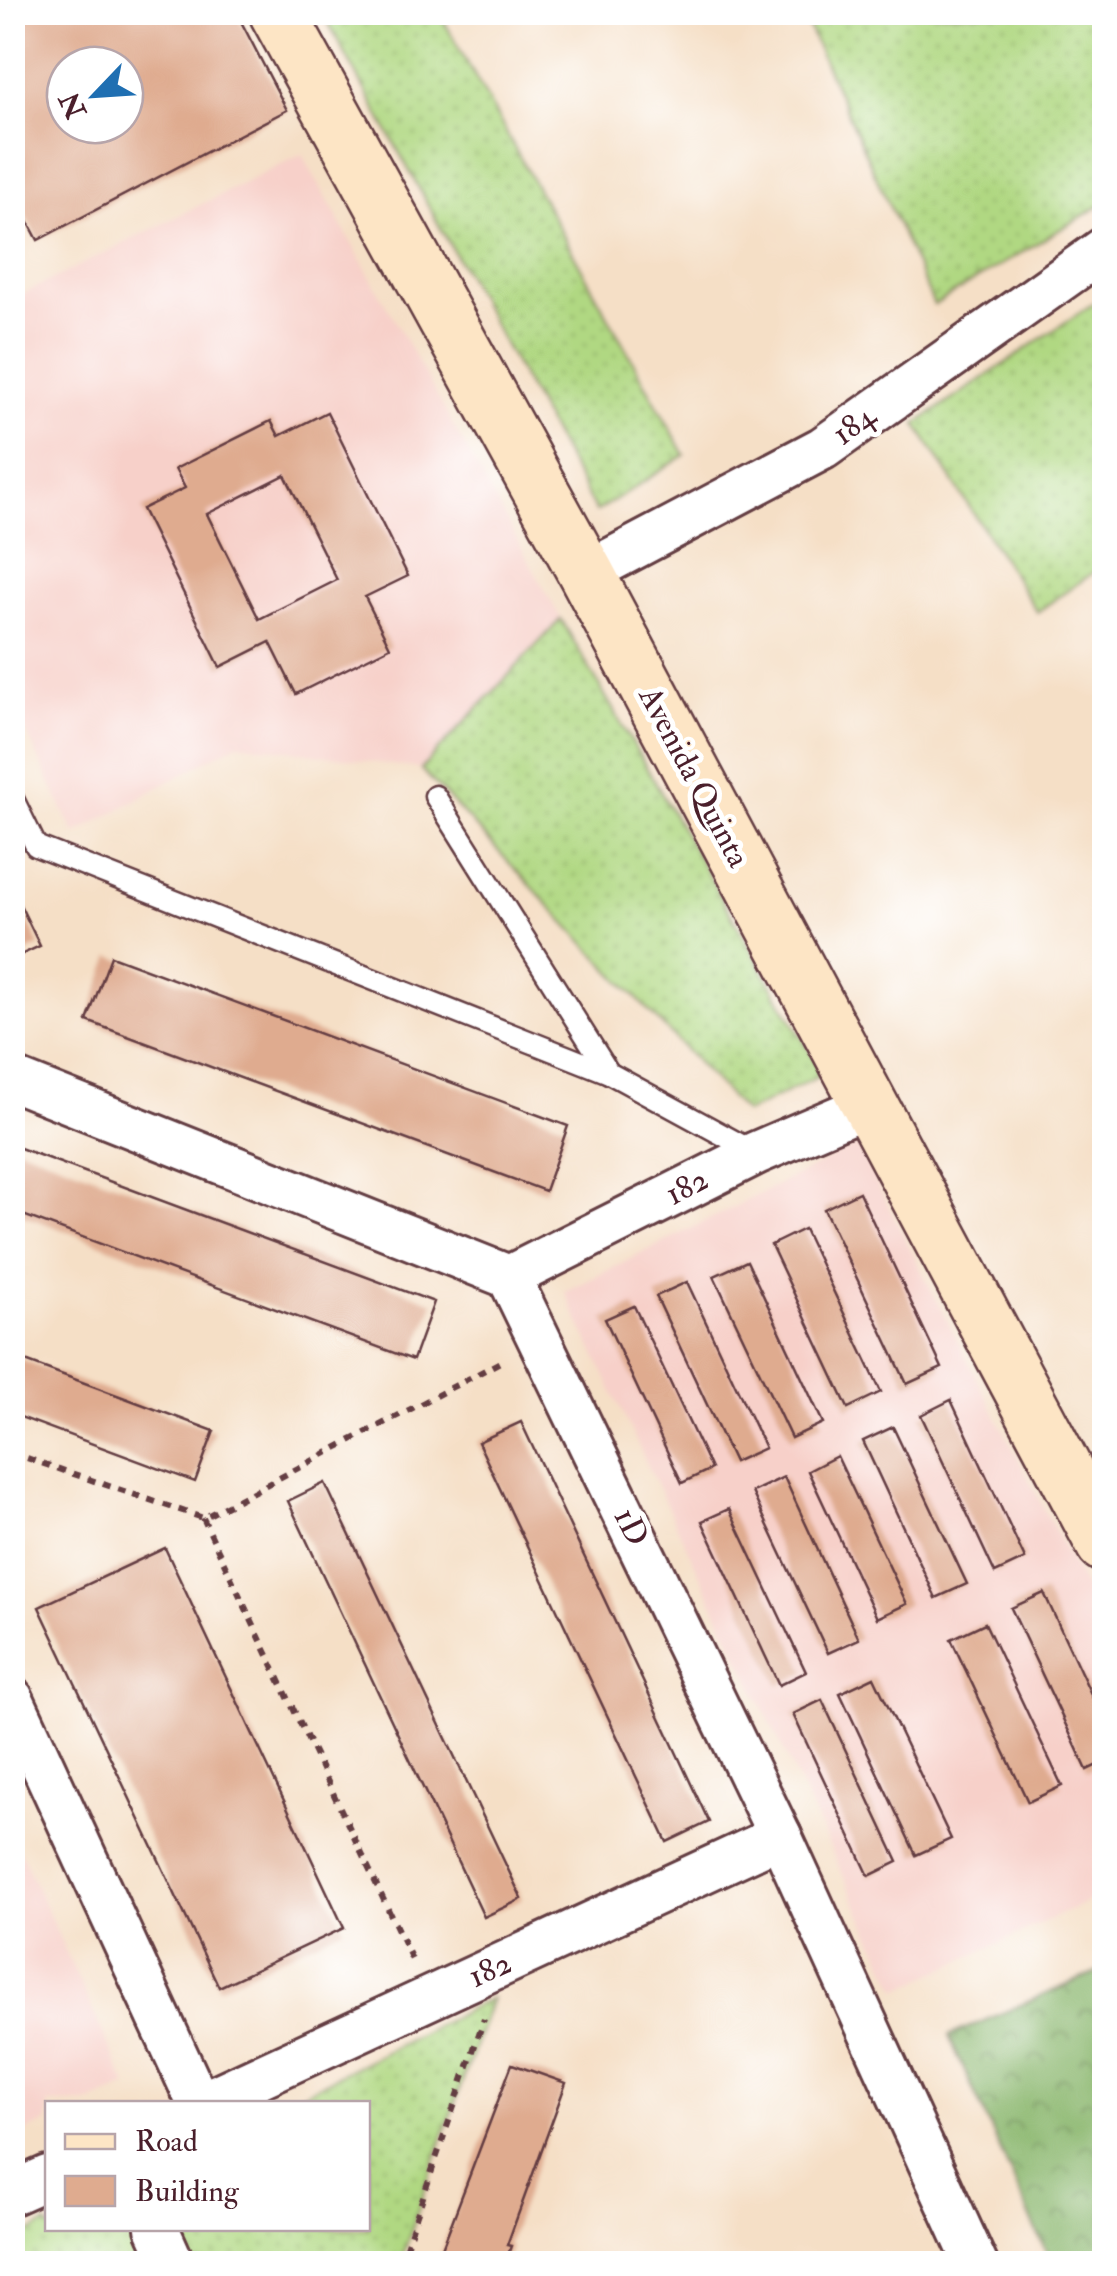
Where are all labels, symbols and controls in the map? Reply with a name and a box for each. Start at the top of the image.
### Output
north arrow [45,45,145,145]
text: N [52,85,95,125]
street label: 184 [825,395,885,454]
street label: Avenida Quinta [629,679,759,875]
street label: 182 [659,1159,715,1215]
street label: 1D [605,1501,657,1553]
street label: 182 [462,1943,518,1997]
legend [45,2101,370,2231]
text: Road [135,2123,198,2160]
text: Building [135,2173,240,2210]

